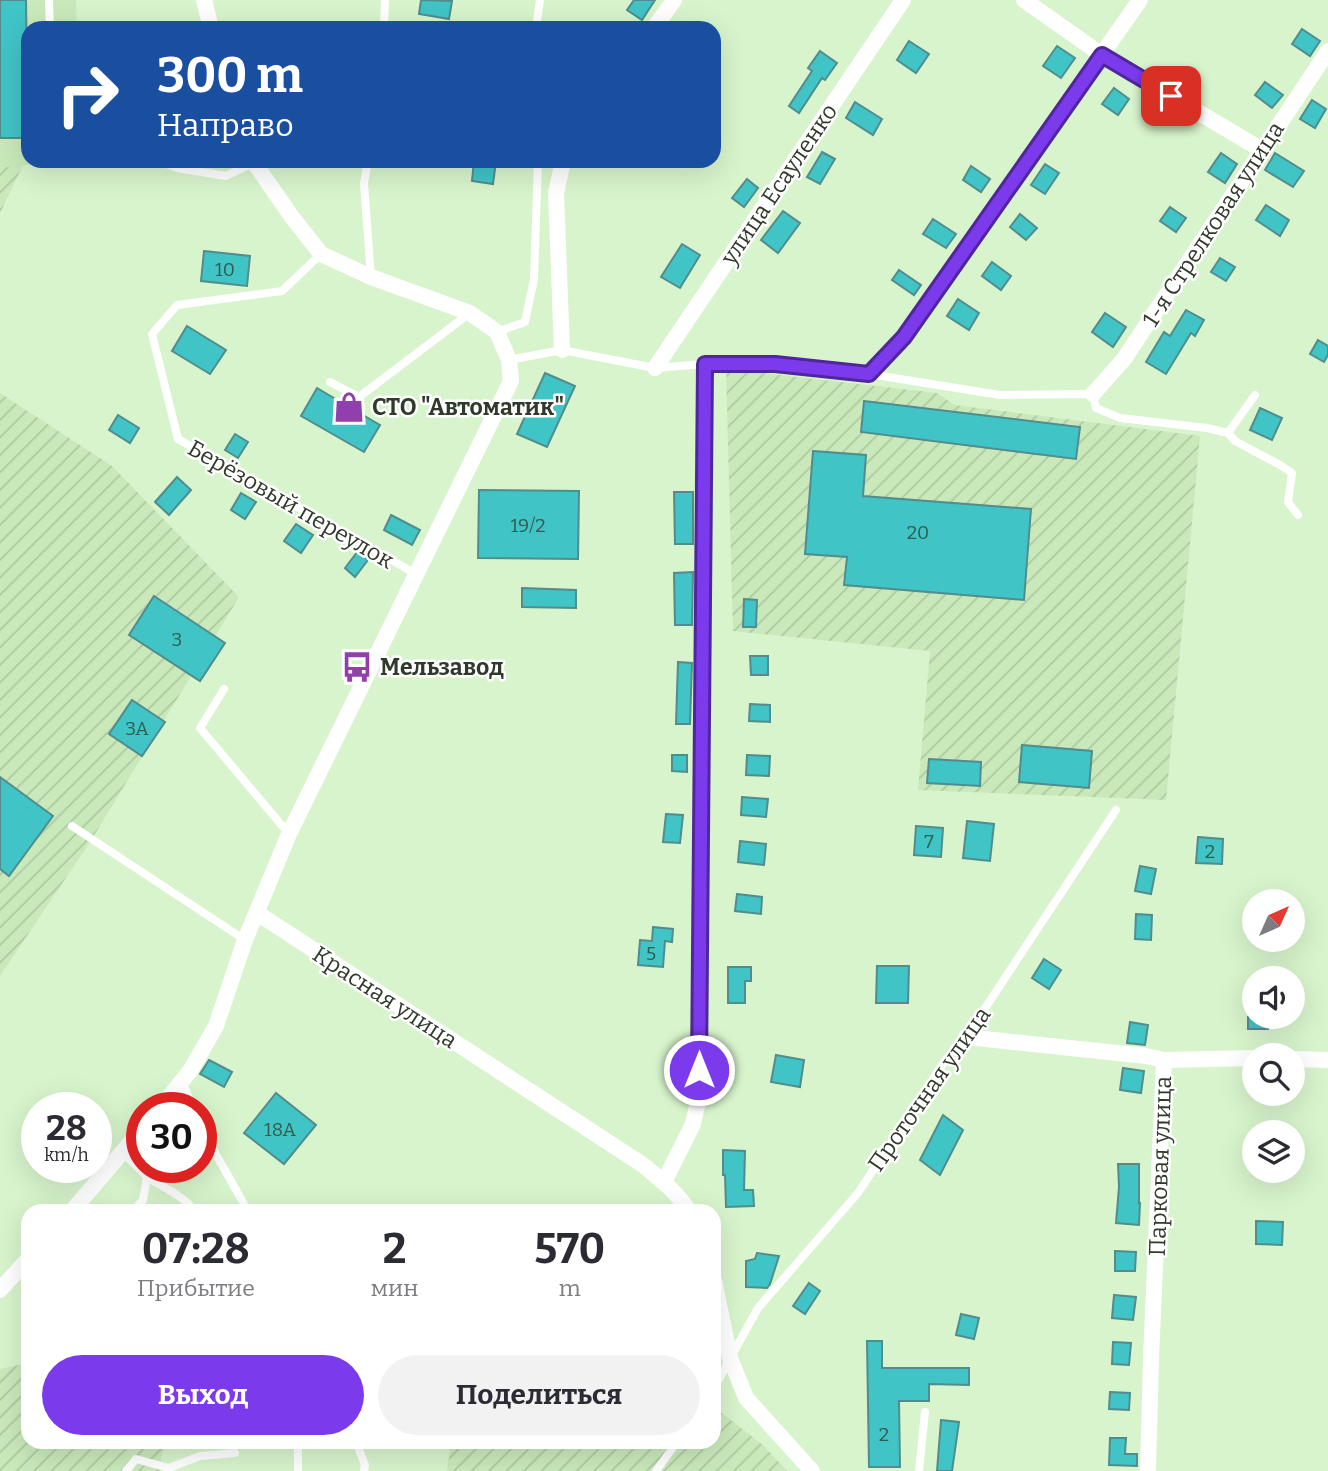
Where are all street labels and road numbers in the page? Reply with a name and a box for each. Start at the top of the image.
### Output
street label: улица Есауленко [714,98,843,271]
street label: 1-я Стрелковая улица [1136,116,1290,332]
street label: Берёзовый переулок [183,434,399,575]
street label: Красная улица [307,940,463,1054]
street label: Проточная улица [862,1001,996,1177]
street label: Парковая улица [1143,1075,1177,1257]

